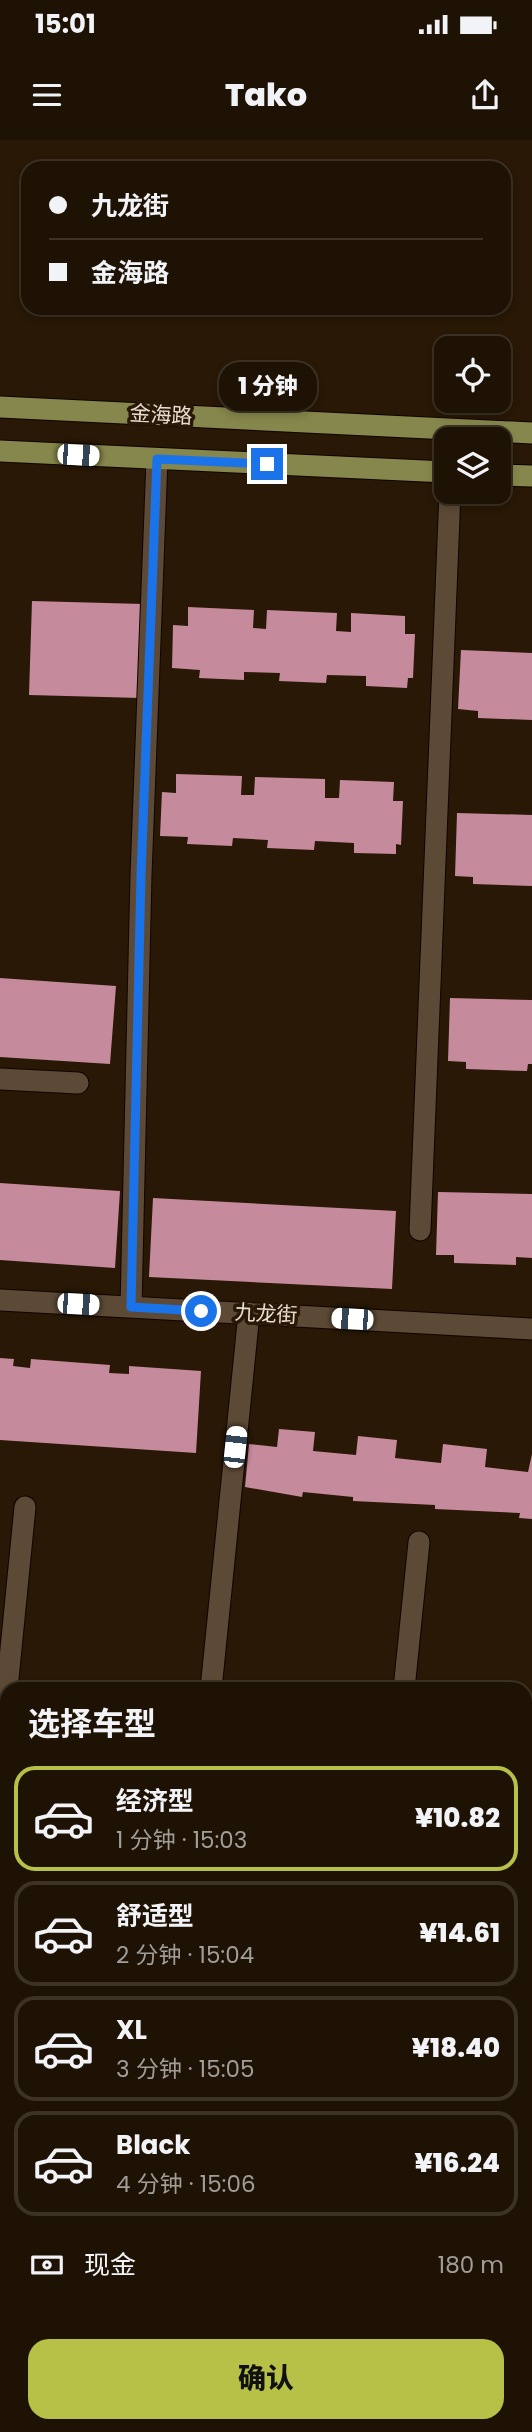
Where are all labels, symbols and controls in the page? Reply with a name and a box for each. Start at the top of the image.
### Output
text: 15:01 [35,6,96,42]
text: Tako [225,72,307,117]
icon: menu [28,76,66,114]
icon: share [466,76,504,114]
text: 九龙街 [91,188,169,224]
text: 金海路 [91,255,169,291]
map controls [434,336,511,504]
button: locate [434,336,511,413]
callout: 1 分钟 [218,362,316,412]
text: 1 分钟 [238,370,298,402]
street label: 金海路 [129,398,193,431]
button: layers [434,427,511,504]
car [57,443,100,467]
route end [251,448,283,480]
car [57,1292,100,1316]
route start [185,1295,217,1327]
street label: 九龙街 [234,1297,298,1330]
car [331,1307,374,1331]
car [223,1425,248,1469]
text: 选择车型 [28,1701,156,1746]
text: 经济型 [116,1783,194,1819]
icon: car [32,1787,95,1850]
text: ¥10.82 [415,1800,500,1836]
text: 1 分钟 · 15:03 [116,1824,247,1856]
text: 舒适型 [116,1898,194,1934]
icon: car [32,1902,95,1965]
text: ¥14.61 [419,1915,500,1951]
text: 2 分钟 · 15:04 [116,1939,254,1971]
text: XL [116,2012,147,2048]
icon: car [32,2017,95,2080]
text: ¥18.40 [412,2030,500,2066]
text: 3 分钟 · 15:05 [116,2053,254,2085]
text: Black [116,2127,190,2163]
icon: car [32,2132,95,2195]
text: ¥16.24 [415,2145,500,2181]
text: 4 分钟 · 15:06 [116,2168,256,2200]
icon: cash [28,2246,66,2284]
text: 现金 [84,2247,136,2283]
text: 180 m [438,2249,504,2281]
button: 确认 [28,2339,504,2419]

